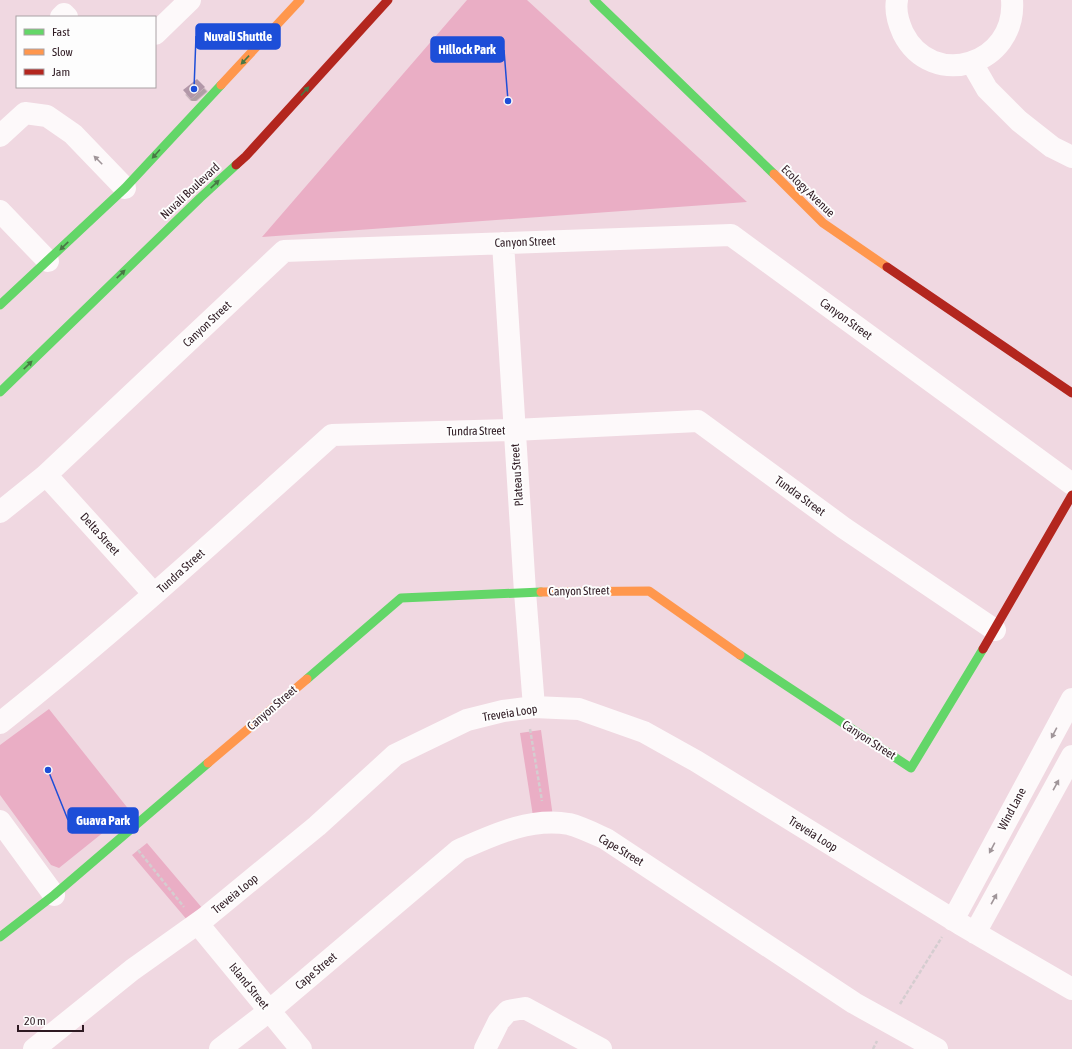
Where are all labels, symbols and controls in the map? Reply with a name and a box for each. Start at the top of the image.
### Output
legend [16,16,156,88]
callout: Nuvali Shuttle [196,24,280,49]
text: Fast [52,25,70,39]
text: Nuvali Shuttle [204,29,272,44]
callout: Hillock Park [431,37,504,62]
text: Hillock Park [438,42,496,57]
text: Slow [52,45,73,59]
one-way arrow [241,55,250,64]
text: Jam [52,65,70,79]
one-way arrow [301,86,310,96]
one-way arrow [152,150,161,159]
one-way arrow [93,155,103,165]
street label: Nuvali Boulevard [157,160,223,222]
street label: Ecology Avenue [778,162,838,220]
one-way arrow [210,179,220,189]
street label: Canyon Street [494,234,556,250]
one-way arrow [59,241,69,251]
one-way arrow [116,269,126,279]
street label: Canyon Street [817,295,875,343]
street label: Canyon Street [180,298,234,350]
one-way arrow [23,360,33,370]
street label: Tundra Street [446,423,506,439]
street label: Plateau Street [508,443,526,507]
street label: Tundra Street [772,473,828,519]
street label: Delta Street [77,510,123,559]
street label: Tundra Street [154,546,208,596]
street label: Canyon Street [548,583,610,599]
street label: Canyon Street [244,682,300,733]
street label: Treveia Loop [482,702,539,724]
street label: Canyon Street [840,718,899,763]
one-way arrow [1050,727,1057,739]
one-way arrow [1053,779,1059,791]
street label: Wind Lane [995,785,1029,833]
callout: Guava Park [68,808,138,833]
text: Guava Park [76,813,130,828]
street label: Treveia Loop [786,813,840,855]
street label: Cape Street [596,831,647,869]
one-way arrow [989,842,995,853]
street label: Treveia Loop [209,871,261,917]
one-way arrow [990,893,997,905]
street label: Cape Street [292,949,340,992]
street label: Island Street [226,960,272,1012]
scale bar [18,1007,83,1033]
text: 20 m [24,1014,46,1028]

